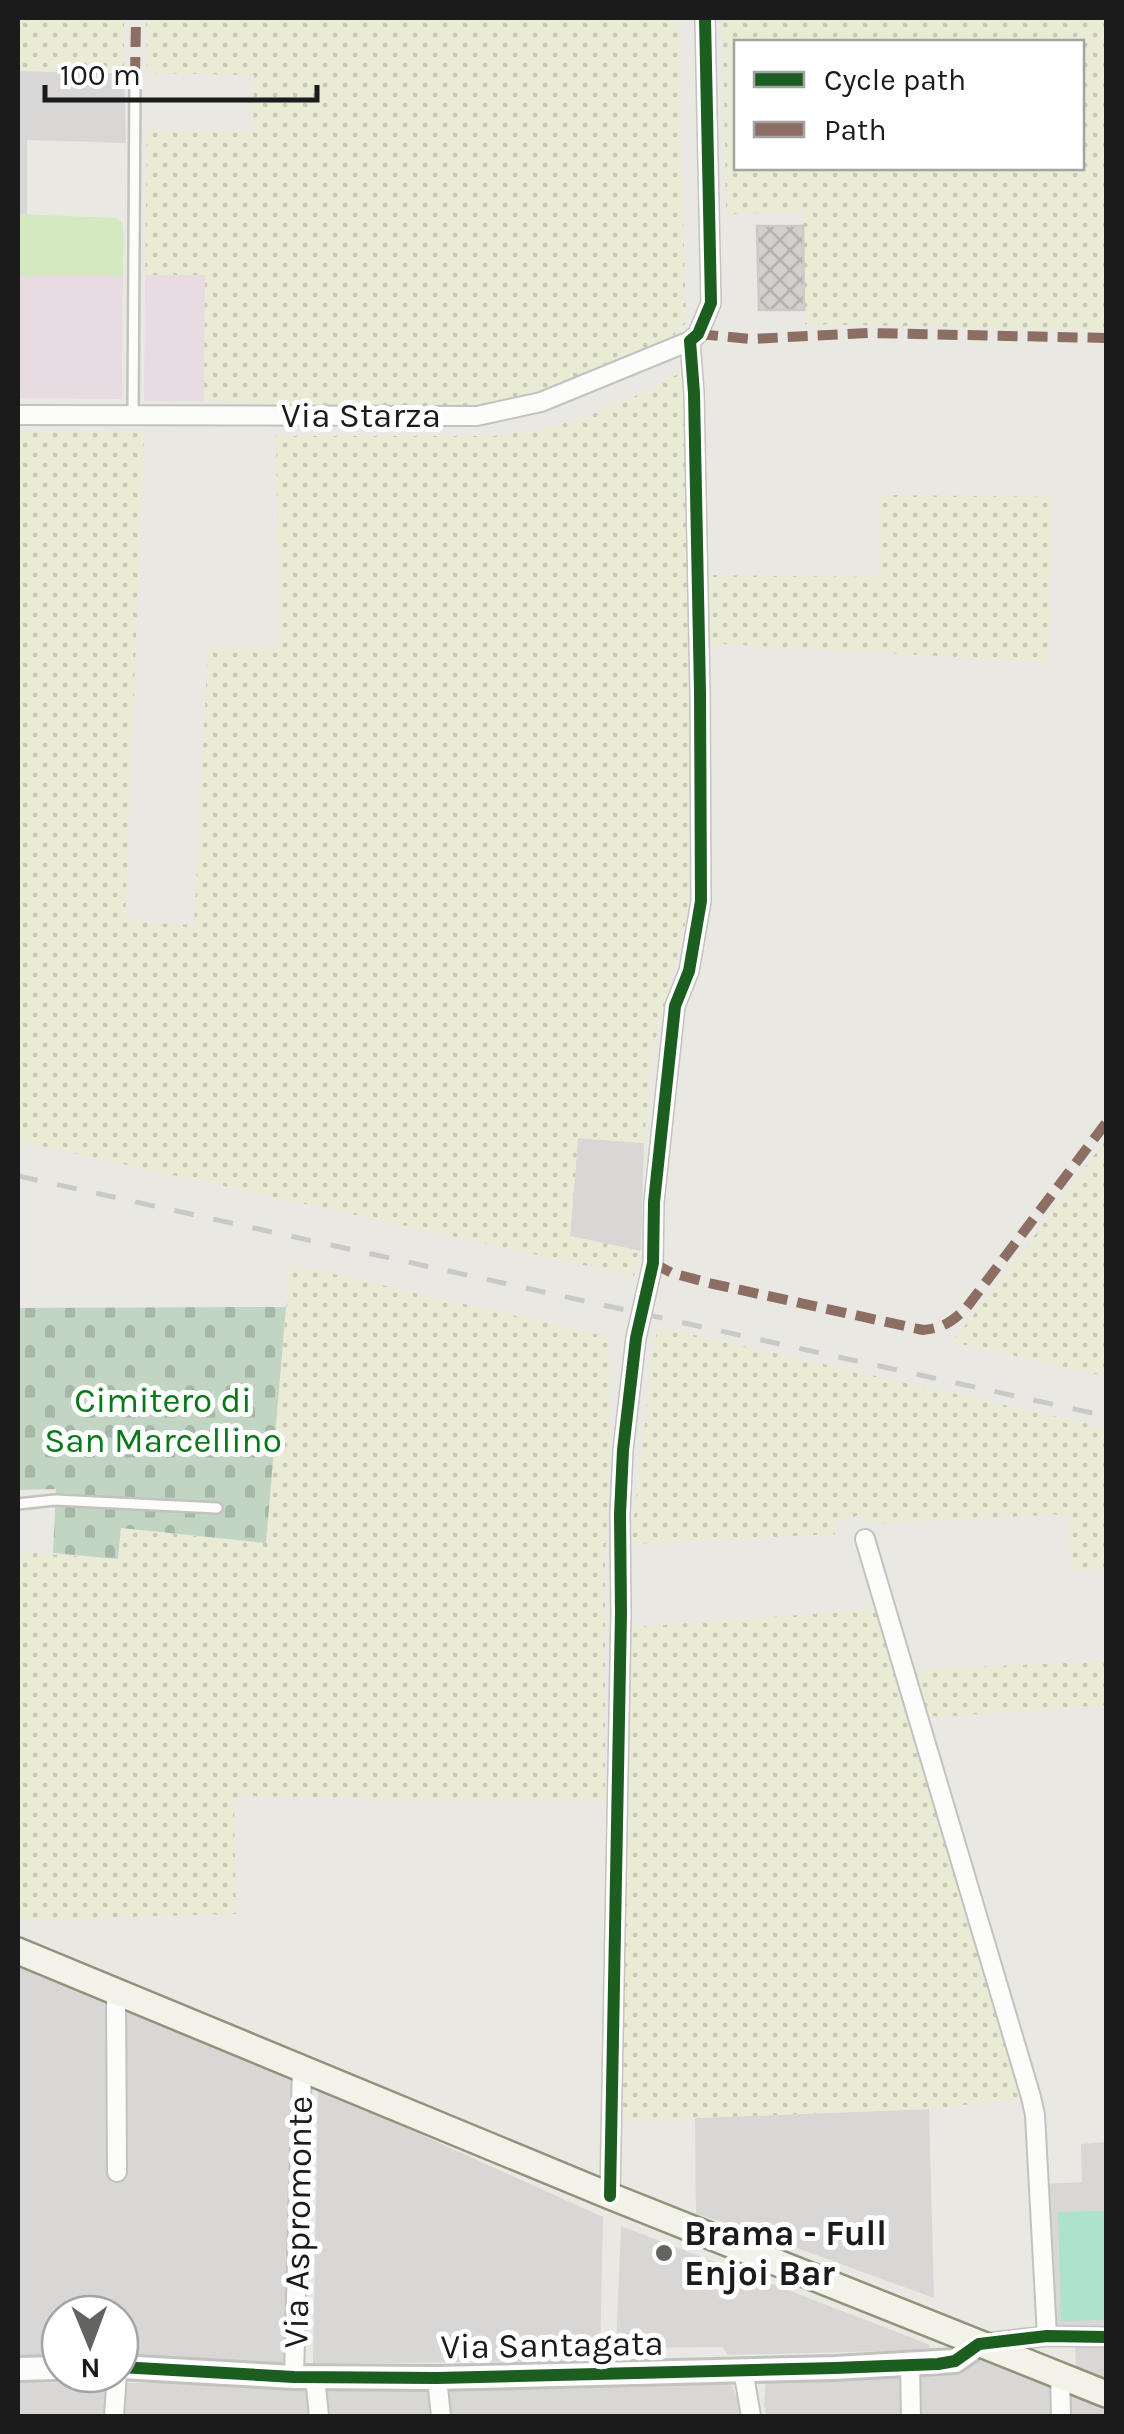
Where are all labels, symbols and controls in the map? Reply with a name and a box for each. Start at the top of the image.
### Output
scale bar [45,40,318,102]
legend [734,40,1084,170]
text: 100 m [60,57,141,93]
text: Cycle path [824,62,966,98]
text: Path [824,112,887,148]
street label: Via Starza [281,395,441,436]
park label: Cimitero di San Marcellino [44,1380,282,1461]
street label: Via Aspromonte [275,2095,321,2349]
place label: Brama - Full Enjoi Bar [684,2213,887,2295]
marker: Brama - Full Enjoi Bar [653,2242,675,2264]
north arrow [40,2294,140,2394]
street label: Via Santagata [440,2323,664,2367]
text: N [80,2352,101,2385]

